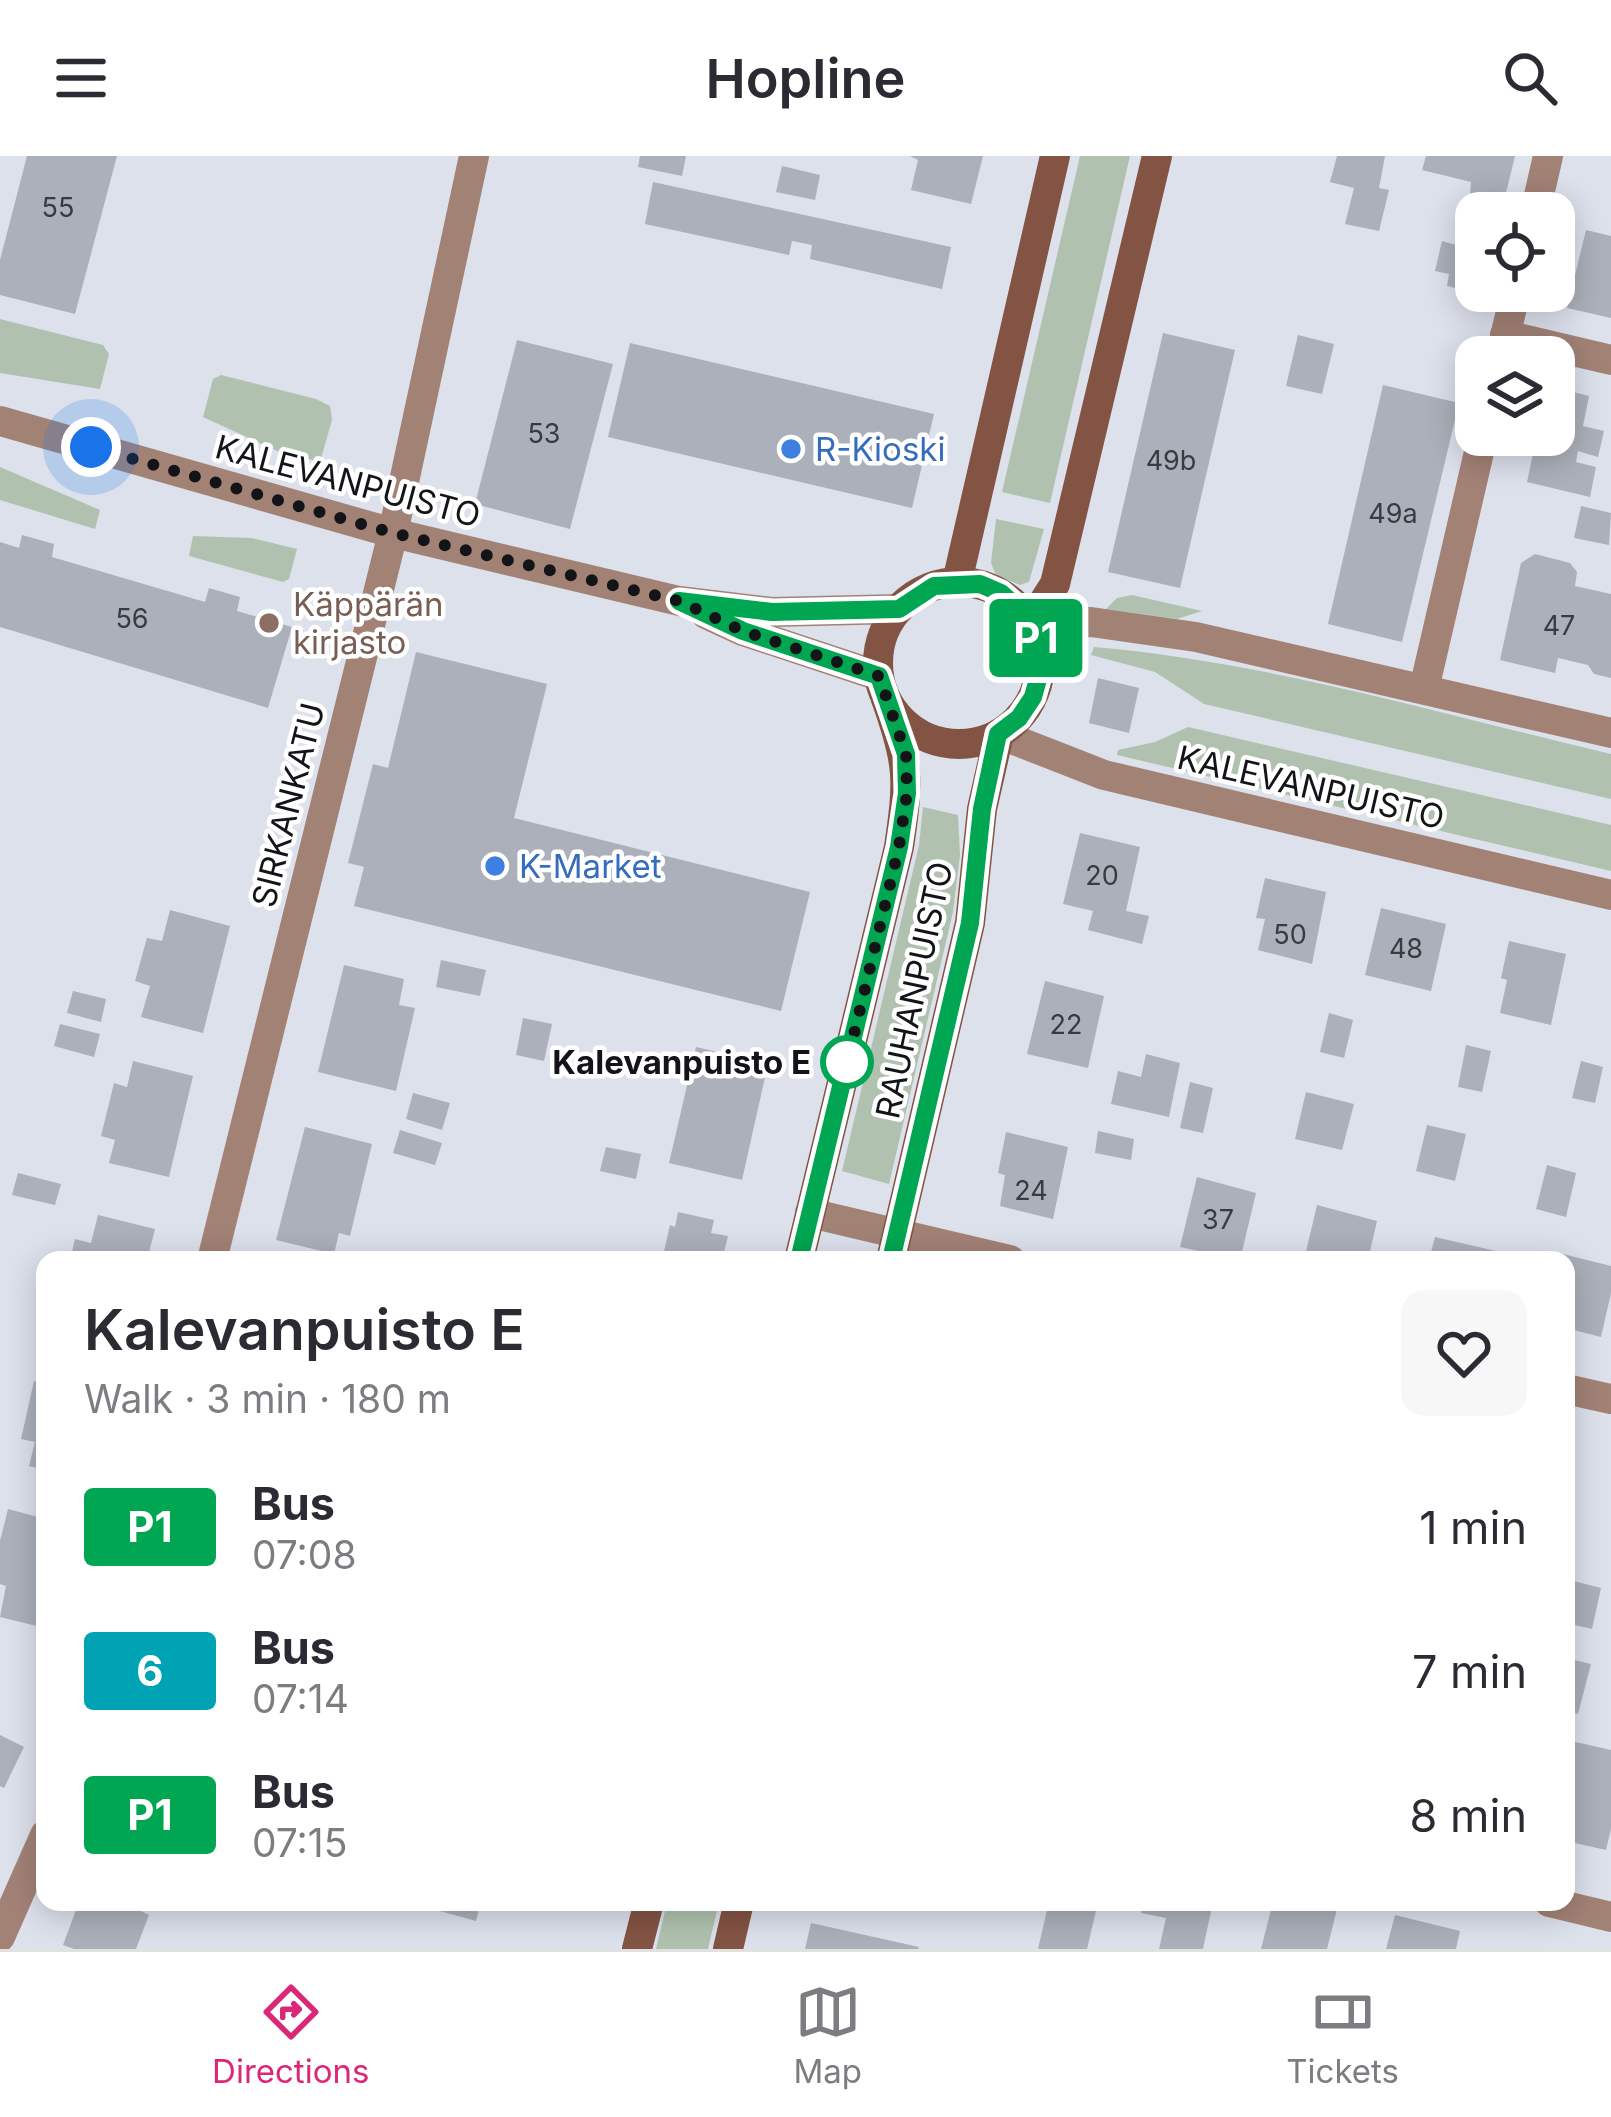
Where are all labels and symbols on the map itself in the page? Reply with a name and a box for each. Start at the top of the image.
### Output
house number: 55 [42,191,74,224]
your location [61,417,121,477]
house number: 53 [527,417,561,450]
street label: KALEVANPUISTO [211,426,485,536]
place label: R-Kioski [815,429,945,469]
marker: R-Kioski [778,436,804,462]
house number: 49b [1146,444,1196,477]
house number: 49a [1368,497,1418,530]
place label: Käppärän kirjasto [293,584,443,662]
line badge: P1 [982,599,1090,677]
house number: 56 [115,602,149,635]
house number: 47 [1543,609,1575,642]
marker: Käppärän kirjasto [256,610,282,636]
street label: SIRKANKATU [243,699,333,911]
street label: KALEVANPUISTO [1174,737,1448,837]
place label: K-Market [519,846,662,886]
marker: K-Market [482,853,508,879]
street label: RAUHANPUISTO [867,858,961,1122]
house number: 20 [1085,859,1119,892]
house number: 50 [1273,918,1307,951]
house number: 48 [1389,932,1423,965]
house number: 22 [1050,1008,1082,1041]
marker: Kalevanpuisto E [822,1037,872,1087]
place label: Kalevanpuisto E [552,1042,811,1082]
house number: 24 [1014,1174,1048,1207]
house number: 37 [1202,1203,1234,1236]

